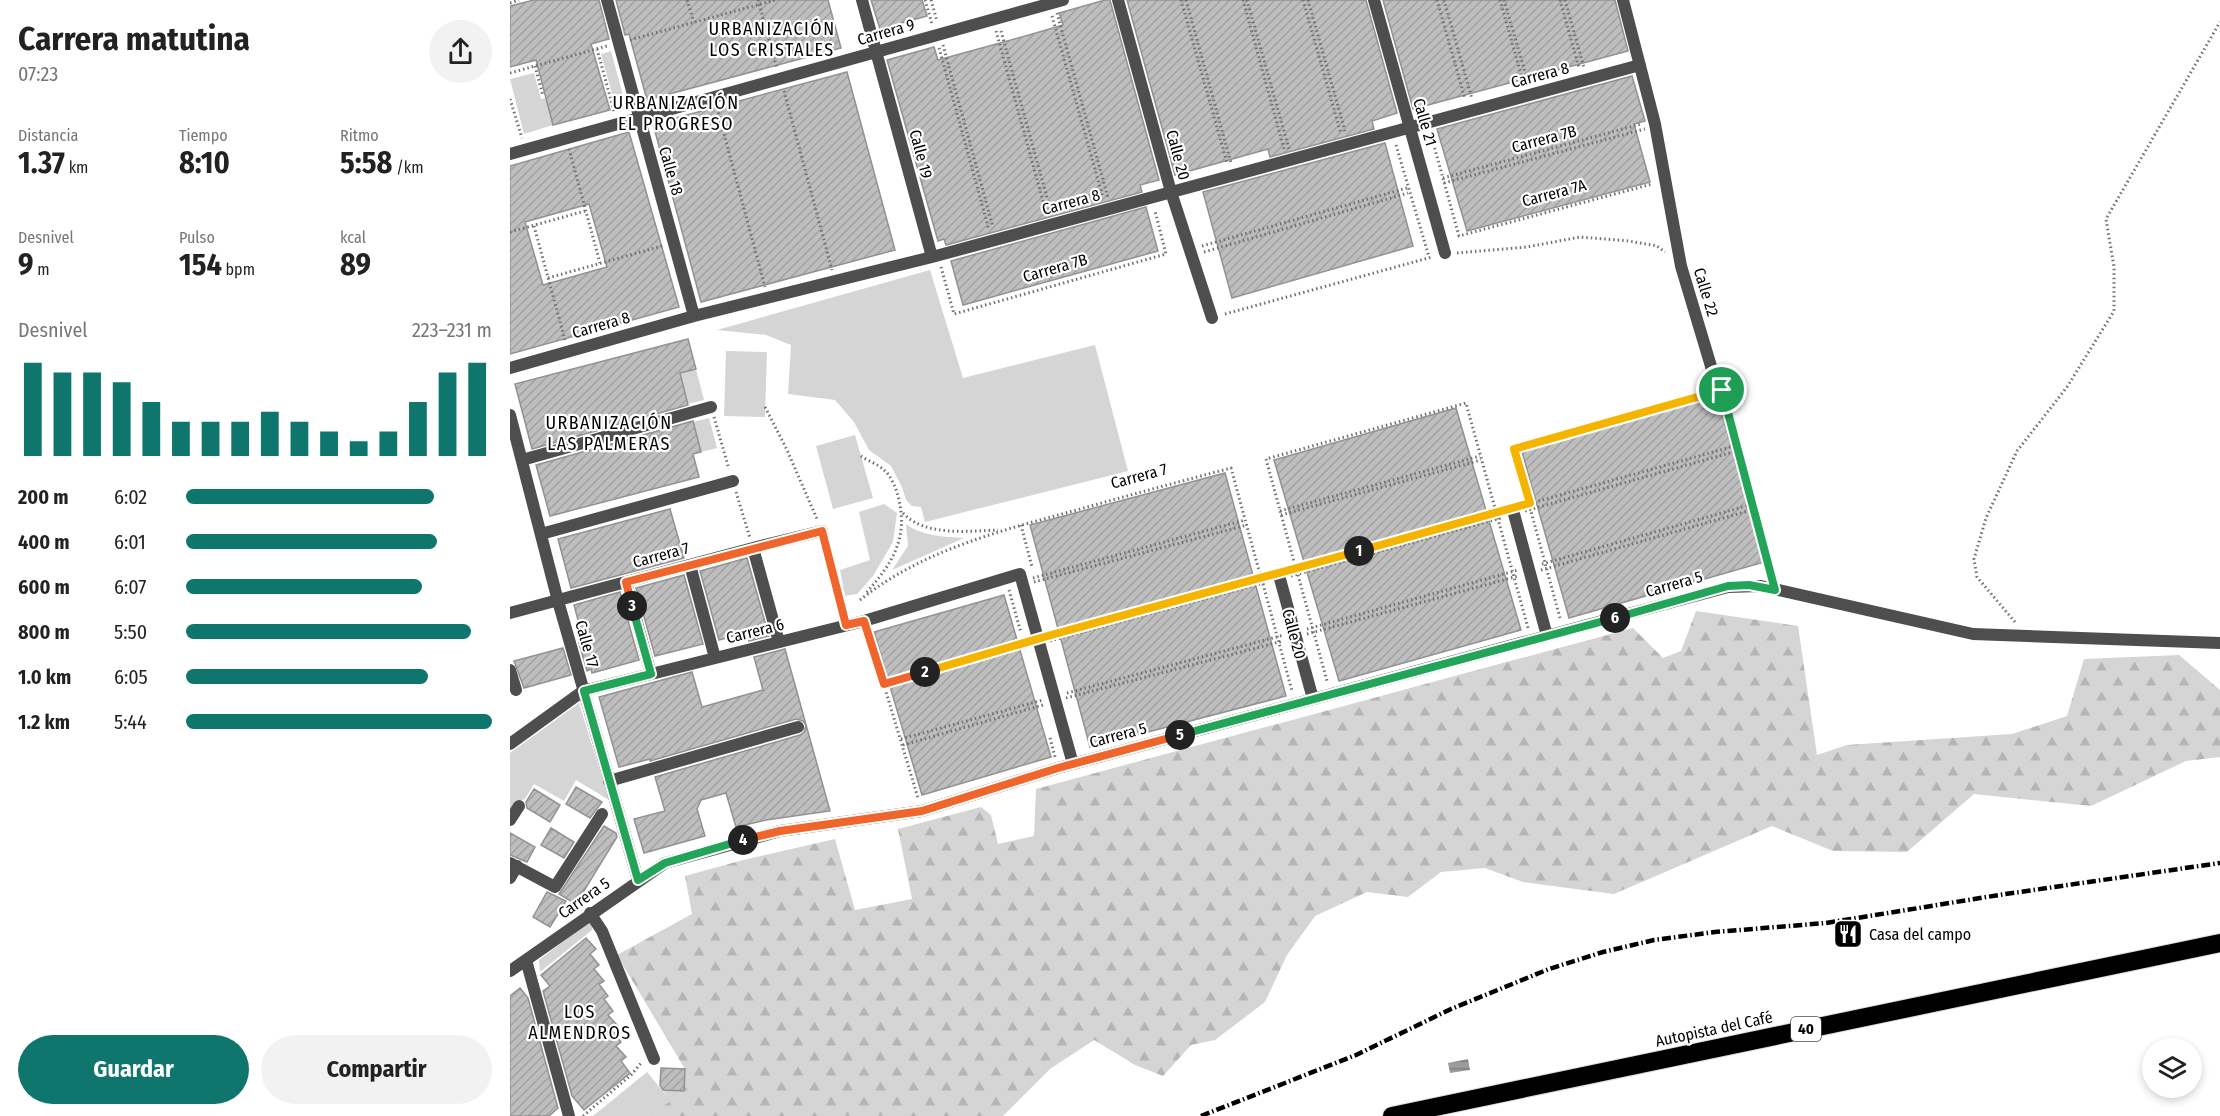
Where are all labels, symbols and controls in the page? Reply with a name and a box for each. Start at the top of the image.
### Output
street label: Carrera 9 [855,15,917,49]
district label: URBANIZACIÓN LOS CRISTALES [708,18,836,61]
text: Carrera matutina [18,19,250,59]
button: share [429,20,492,83]
street label: Carrera 8 [1509,58,1571,92]
text: 07:23 [18,62,58,86]
district label: URBANIZACIÓN EL PROGRESO [612,92,740,135]
street label: Calle 21 [1409,96,1441,148]
street label: Carrera 7B [1509,121,1579,157]
text: Distancia [18,126,78,145]
text: Tiempo [179,126,228,145]
text: Ritmo [340,126,379,145]
street label: Calle 19 [905,128,937,181]
street label: Calle 20 [1162,128,1194,182]
street label: Calle 18 [655,144,687,198]
text: 1.37 [18,145,65,181]
text: 8:10 [179,145,230,181]
text: 5:58 [340,145,392,181]
text: km [65,158,88,177]
text: /km [392,158,423,177]
street label: Carrera 7A [1520,175,1589,211]
street label: Carrera 8 [1040,185,1102,219]
text: Desnivel [18,228,74,247]
text: Pulso [179,228,215,247]
text: kcal [340,228,366,247]
text: 9 [18,247,34,283]
text: 154 [179,247,222,283]
text: 89 [340,247,371,283]
street label: Carrera 7B [1020,250,1090,286]
text: m [34,260,50,279]
text: bpm [222,260,255,279]
street label: Calle 22 [1690,265,1722,319]
street label: Carrera 8 [570,308,632,342]
text: Desnivel [18,318,88,342]
text: 223–231 m [412,318,492,342]
pin [1696,364,1747,415]
icon: arrive [1705,373,1738,406]
district label: URBANIZACIÓN LAS PALMERAS [545,412,673,455]
street label: Carrera 7 [1109,459,1170,493]
text: 200 m [18,485,69,509]
text: 6:02 [114,485,147,509]
text: 400 m [18,530,70,554]
text: 6:01 [114,530,146,554]
pin: 1 [1344,536,1374,566]
street label: Carrera 7 [631,538,692,572]
text: 1 [1356,541,1362,560]
street label: Carrera 5 [1643,567,1705,601]
text: 600 m [18,575,70,599]
text: 6:07 [114,575,146,599]
pin: 3 [617,591,647,621]
text: 3 [628,596,636,615]
pin: 6 [1600,603,1630,633]
street label: Calle 20 [1278,607,1310,661]
text: 6 [1611,608,1619,627]
street label: Carrera 6 [724,615,786,647]
street label: Calle 17 [571,618,603,670]
text: 800 m [18,620,70,644]
text: 5:50 [114,620,147,644]
pin: 2 [910,657,940,687]
text: 2 [921,662,929,681]
text: 1.0 km [18,665,71,689]
text: 6:05 [114,665,148,689]
text: 1.2 km [18,710,70,734]
text: 5:44 [114,710,147,734]
street label: Carrera 5 [1087,718,1149,752]
pin: 5 [1165,720,1195,750]
text: 5 [1176,725,1184,744]
pin: 4 [728,825,758,855]
text: 4 [739,830,747,849]
street label: Carrera 5 [555,873,613,923]
restaurant icon: Casa del campo [1832,918,1864,950]
place label: Casa del campo [1869,925,1971,944]
district label: LOS ALMENDROS [528,1001,632,1044]
street label: Autopista del Café [1654,1007,1774,1051]
road number: 40 [1791,1017,1821,1041]
button: Guardar [18,1035,249,1104]
button: Compartir [261,1035,492,1104]
map controls [2142,1038,2202,1098]
button: layers [2142,1038,2202,1098]

